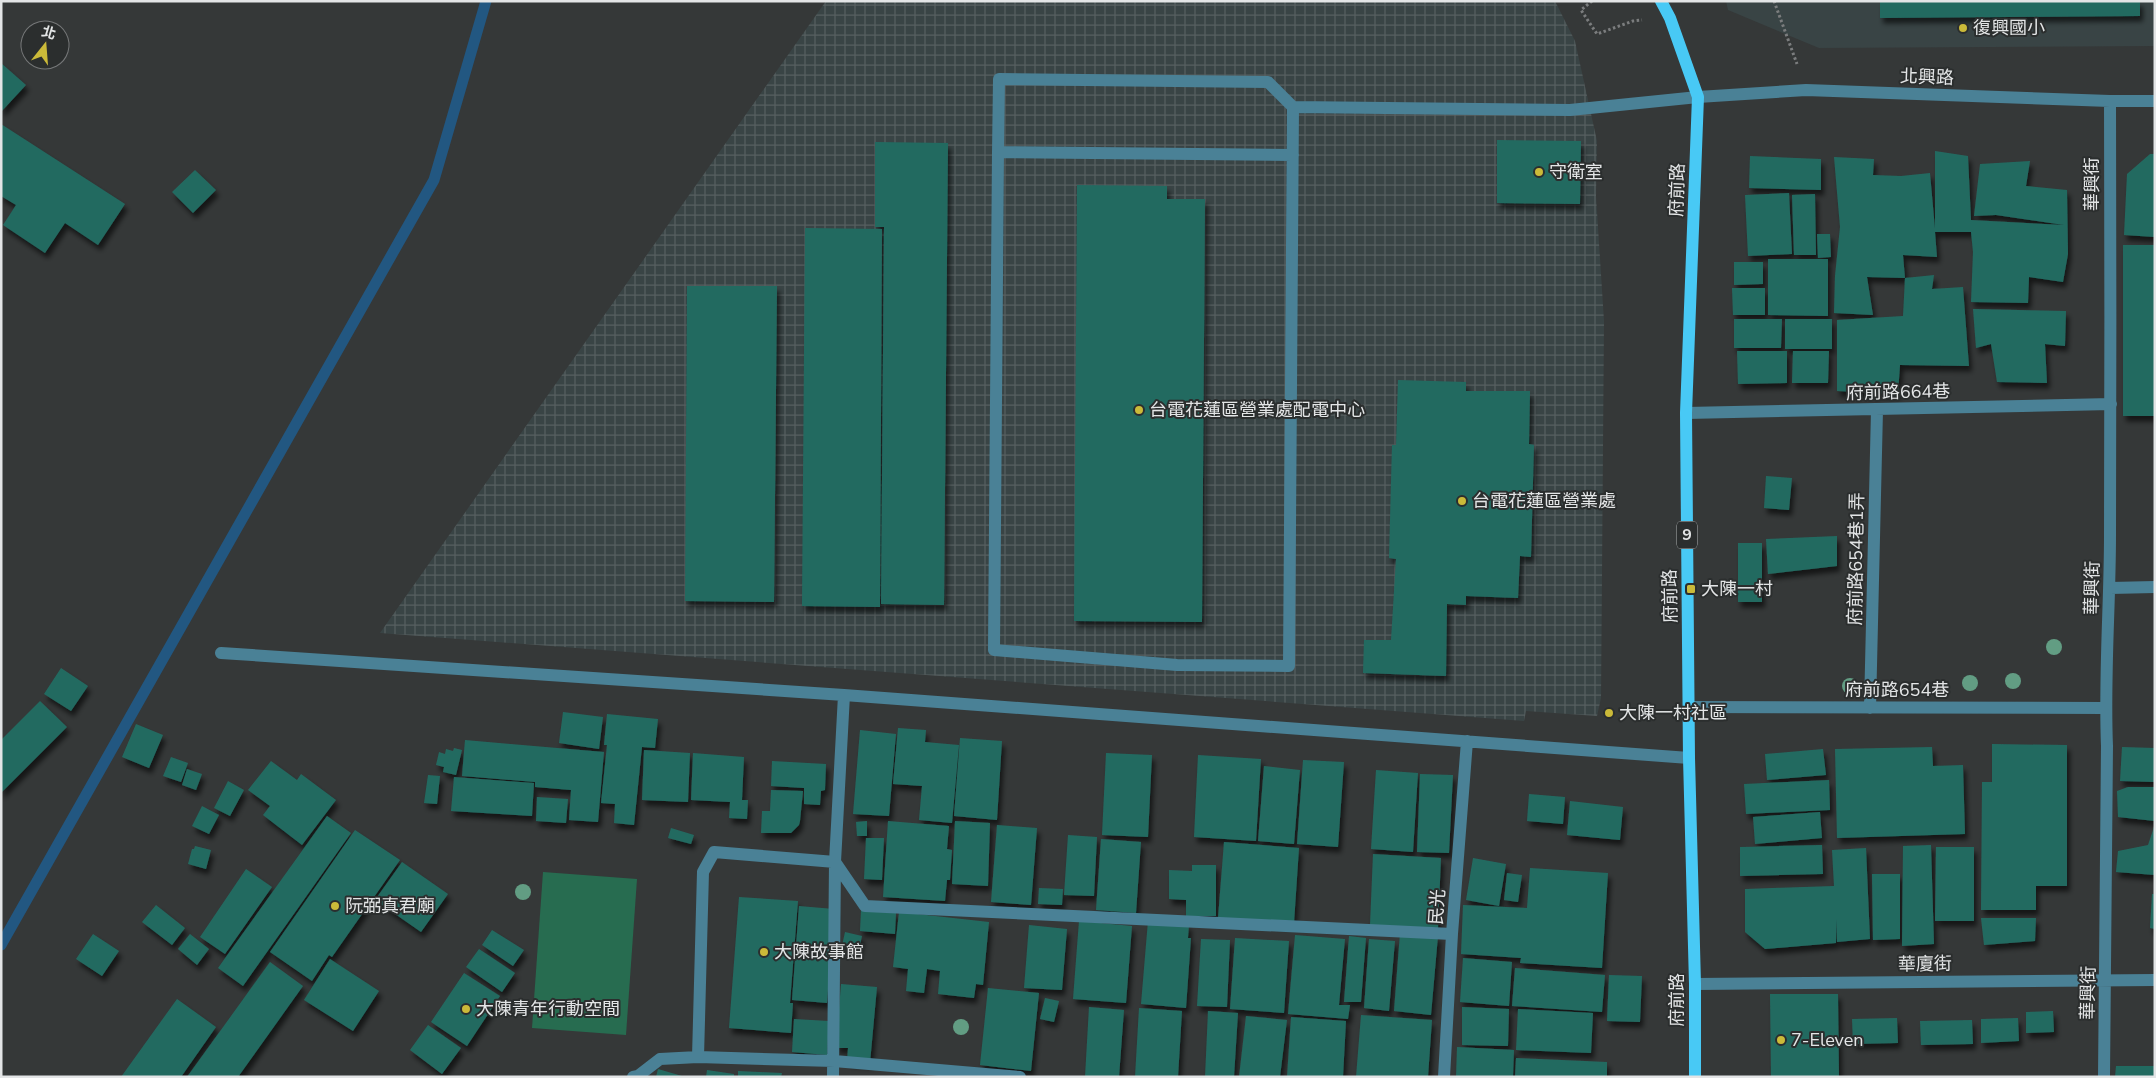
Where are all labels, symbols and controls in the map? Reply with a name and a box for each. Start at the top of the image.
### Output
place label: 復興國小 [1973,16,2045,40]
north arrow [20,20,70,70]
text: 北 [39,22,58,44]
marker: 復興國小 [1957,22,1969,34]
street label: 北興路 [1900,64,1954,90]
street label: 華興街 [2080,157,2104,211]
place label: 守衛室 [1549,160,1603,184]
street label: 府前路 [1664,163,1690,217]
marker: 守衛室 [1533,166,1545,178]
street label: 府前路664巷 [1846,379,1950,405]
place label: 台電花蓮區營業處配電中心 [1149,398,1365,422]
marker: 台電花蓮區營業處配電中心 [1133,404,1145,416]
place label: 台電花蓮區營業處 [1472,489,1616,513]
street label: 府前路654巷1弄 [1843,492,1869,626]
marker: 台電花蓮區營業處 [1456,495,1468,507]
road number: 9 [1677,522,1697,548]
street label: 華興街 [2080,561,2104,615]
street label: 府前路 [1658,569,1682,623]
place label: 大陳一村 [1701,577,1773,601]
marker: 大陳一村 [1685,583,1697,595]
street label: 府前路654巷 [1845,678,1949,702]
place label: 大陳一村社區 [1619,701,1727,725]
marker: 大陳一村社區 [1603,707,1615,719]
street label: 民光 [1424,888,1450,926]
place label: 阮弼真君廟 [345,894,435,918]
marker: 阮弼真君廟 [329,900,341,912]
place label: 大陳故事館 [774,940,864,964]
marker: 大陳故事館 [758,946,770,958]
street label: 華廈街 [1898,952,1952,976]
street label: 華興街 [2076,966,2100,1020]
street label: 府前路 [1665,973,1689,1027]
place label: 大陳青年行動空間 [476,997,620,1021]
marker: 大陳青年行動空間 [460,1003,472,1015]
place label: 7-Eleven [1791,1028,1864,1052]
marker: 7-Eleven [1775,1034,1787,1046]

